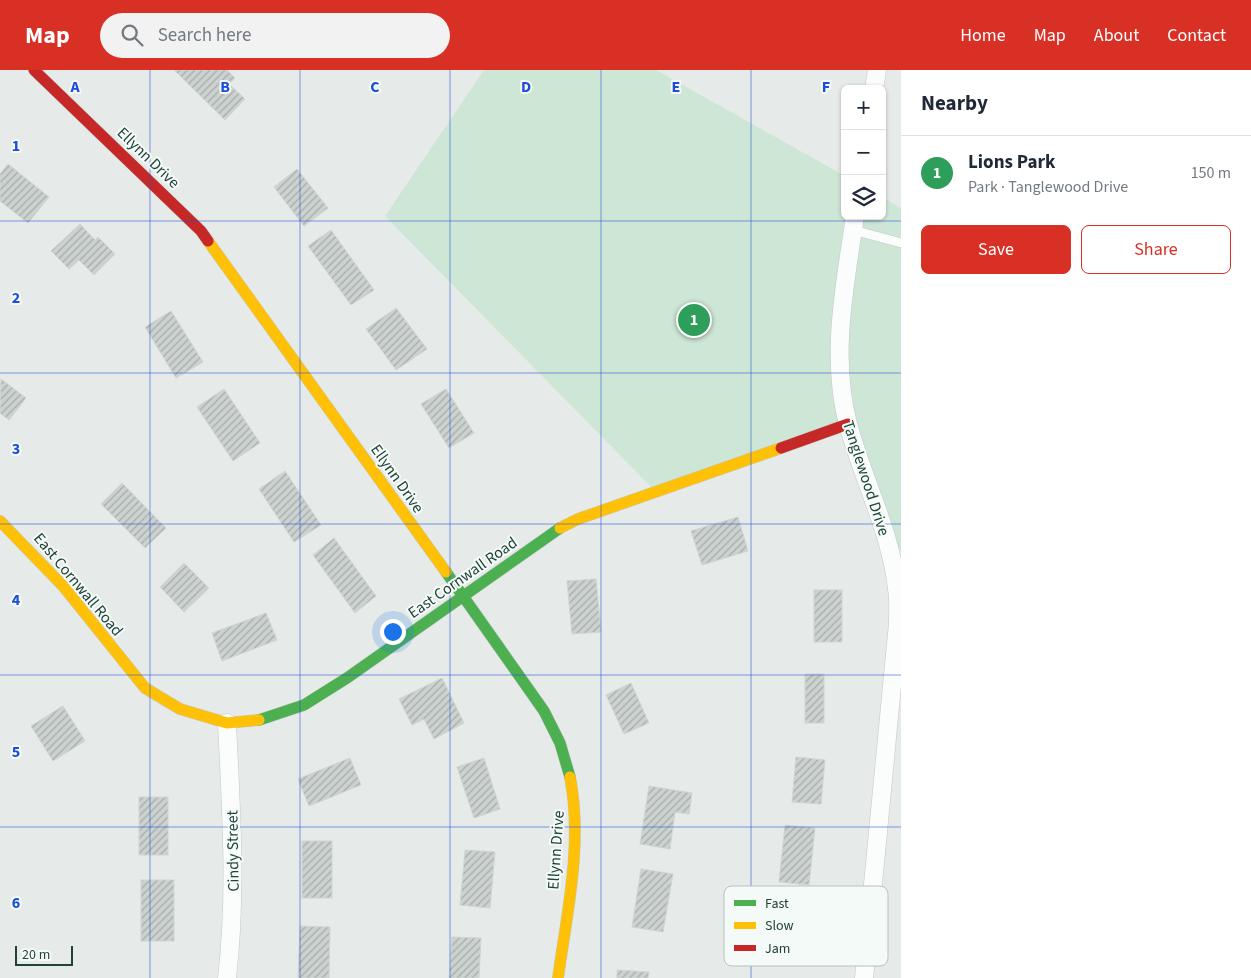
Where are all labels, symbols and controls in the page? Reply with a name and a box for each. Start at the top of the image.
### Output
search box [100,13,450,58]
text: Map [25,18,70,53]
icon: search [118,21,146,49]
text: Search here [158,22,251,49]
text: Home [960,23,1006,48]
text: Map [1034,23,1066,48]
text: About [1094,23,1139,48]
text: Contact [1167,23,1226,48]
text: A [69,76,80,98]
text: B [220,76,230,98]
text: C [370,76,380,98]
text: D [521,76,531,98]
text: E [672,76,680,98]
text: F [822,76,830,98]
map controls [841,85,886,220]
button: + [841,85,886,130]
text: Nearby [921,88,988,118]
street label: Ellynn Drive [112,122,185,193]
button: − [841,130,886,175]
text: 1 [12,135,20,157]
text: Lions Park [968,149,1055,176]
text: 1 [933,162,941,184]
text: 150 m [1191,162,1231,184]
button: layers [841,175,886,220]
text: Park · Tanglewood Drive [968,176,1128,198]
button: Save [921,225,1071,274]
button: Share [1081,225,1231,274]
text: 2 [12,287,20,309]
pin: 1 [678,301,710,339]
street label: Tanglewood Drive [837,418,895,539]
text: 3 [12,438,20,460]
street label: Ellynn Drive [365,440,429,517]
street label: East Cornwall Road [28,528,128,641]
street label: East Cornwall Road [404,532,522,624]
text: 4 [12,589,21,611]
your location [380,619,406,645]
text: 5 [12,741,20,763]
street label: Cindy Street [221,809,245,892]
street label: Ellynn Drive [542,810,570,890]
legend [724,886,888,966]
text: 6 [12,892,20,914]
text: Fast [765,894,789,914]
text: Slow [765,916,794,936]
text: Jam [765,939,790,959]
scale bar [15,943,72,966]
text: 20 m [22,945,50,965]

